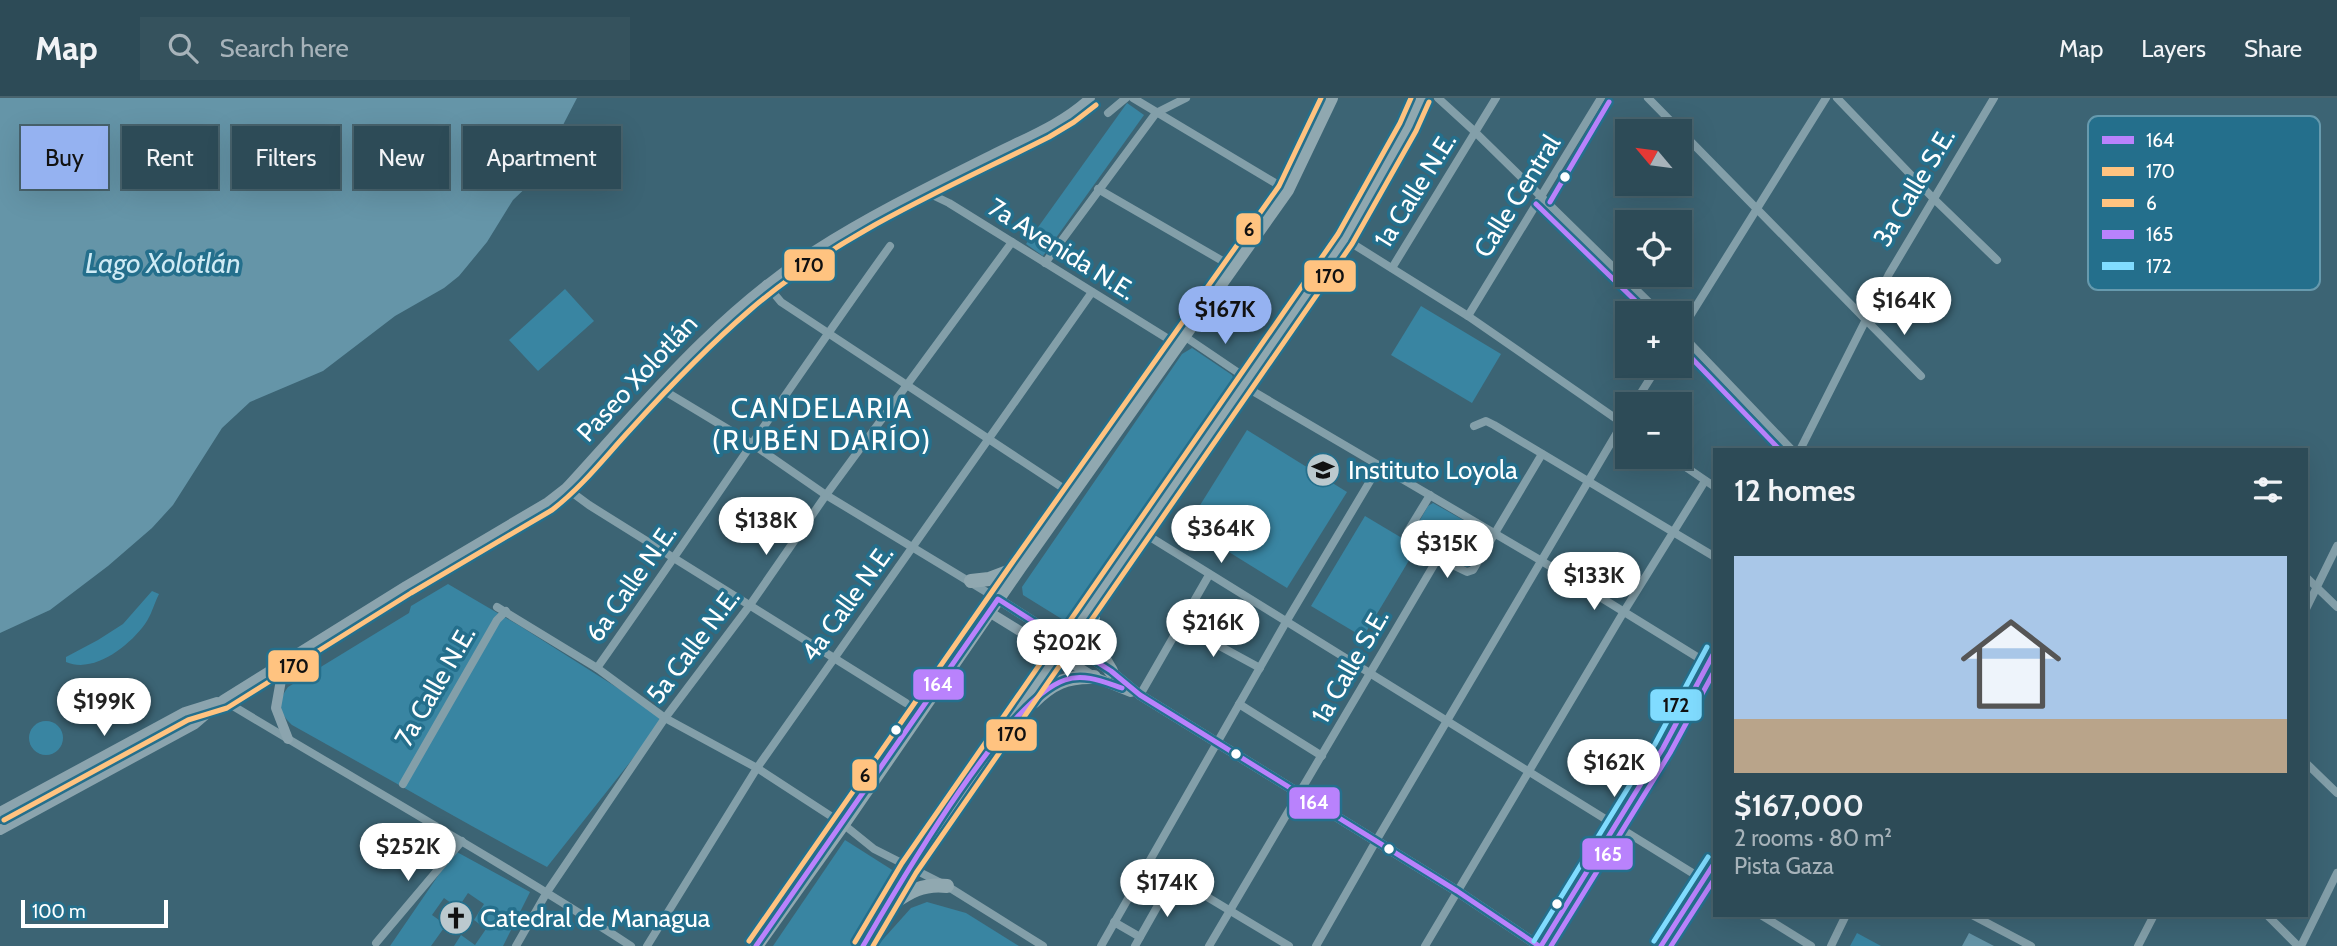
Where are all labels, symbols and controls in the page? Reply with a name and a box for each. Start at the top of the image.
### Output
search box [140,17,630,80]
text: Map [35,28,98,68]
icon: search [164,29,202,67]
text: Search here [220,32,349,64]
text: Map [2059,34,2103,63]
text: Layers [2141,34,2206,63]
text: Share [2244,34,2302,63]
legend [2088,116,2320,290]
north arrow [1615,119,1692,196]
map controls [1615,119,1692,469]
street label: 3a Calle S.E. [1866,122,1962,252]
chip: Buy [21,126,108,189]
chip: Rent [122,126,218,189]
chip: Filters [232,126,340,189]
chip: New [354,126,449,189]
chip: Apartment [463,126,621,189]
street label: 1a Calle N.E. [1367,126,1463,254]
street label: Calle Central [1467,129,1567,263]
text: 164 [2146,129,2174,152]
text: 170 [2146,160,2175,183]
unlabelled marker [1558,170,1572,184]
street label: 7a Avenida N.E. [982,191,1142,307]
text: 6 [2146,192,2157,215]
button: locate [1615,210,1692,287]
line badge: 6 [1235,212,1262,246]
text: 6 [1244,218,1254,241]
text: 165 [2146,223,2173,246]
water label: Lago Xolotlán [85,246,241,280]
line badge: 170 [783,248,836,282]
text: 170 [794,254,824,277]
text: 172 [2146,255,2172,278]
line badge: 170 [1303,259,1357,293]
text: 170 [1315,265,1345,288]
pin: $164K [1855,278,1953,337]
pin: $167K [1176,286,1274,346]
text: $164K [1872,286,1936,314]
text: $167K [1195,295,1255,323]
button: + [1615,301,1692,378]
street label: Paseo Xolotlán [570,308,704,448]
district label: CANDELARIA (RUBÉN DARÍO) [712,391,932,457]
button: − [1615,392,1692,469]
school or university icon: Instituto Loyola [1304,451,1342,489]
place label: Instituto Loyola [1348,454,1518,486]
icon: filters [2249,471,2287,509]
text: 12 homes [1734,472,1856,509]
pin: $138K [717,498,815,557]
pin: $364K [1172,505,1270,565]
text: $138K [735,506,797,534]
text: $364K [1187,514,1255,542]
street label: 6a Calle N.E. [579,518,683,648]
pin: $315K [1398,520,1496,580]
text: $315K [1417,529,1478,557]
street label: 4a Calle N.E. [794,538,900,668]
pin: $133K [1545,552,1643,612]
text: $133K [1563,561,1625,589]
street label: 5a Calle N.E. [639,582,747,710]
pin: $216K [1164,600,1262,659]
icon: home [1948,601,2074,727]
street label: 1a Calle S.E. [1304,603,1396,729]
text: $216K [1182,608,1244,636]
street label: 7a Calle N.E. [388,620,482,752]
pin: $202K [1018,620,1116,679]
text: $202K [1033,628,1101,656]
line badge: 170 [267,649,320,683]
text: 170 [279,655,309,678]
line badge: 164 [912,668,965,701]
text: 164 [923,673,953,696]
pin: $199K [55,678,153,738]
text: $199K [73,687,135,715]
line badge: 172 [1649,688,1703,722]
text: 172 [1663,694,1689,717]
line badge: 170 [985,718,1038,752]
unlabelled marker [889,723,903,737]
text: 170 [997,723,1027,746]
pin: $162K [1565,740,1663,799]
unlabelled marker [1229,747,1243,761]
text: $162K [1583,748,1645,776]
line badge: 6 [851,758,878,792]
text: 6 [860,764,870,787]
line badge: 164 [1288,786,1341,820]
text: $167,000 [1734,787,1864,824]
text: 164 [1299,791,1329,814]
pin: $252K [359,824,457,883]
text: 2 rooms · 80 m² [1734,824,1892,852]
text: $252K [376,832,440,860]
line badge: 165 [1581,837,1634,871]
unlabelled marker [1382,842,1396,856]
text: 165 [1594,843,1622,866]
text: Pista Gaza [1734,852,1834,880]
pin: $174K [1118,860,1216,919]
text: $174K [1136,868,1198,896]
scale bar [21,897,168,929]
unlabelled marker [1550,897,1564,911]
church icon: Catedral de Managua [437,899,475,937]
text: 100 m [32,900,86,923]
place label: Catedral de Managua [480,902,711,934]

